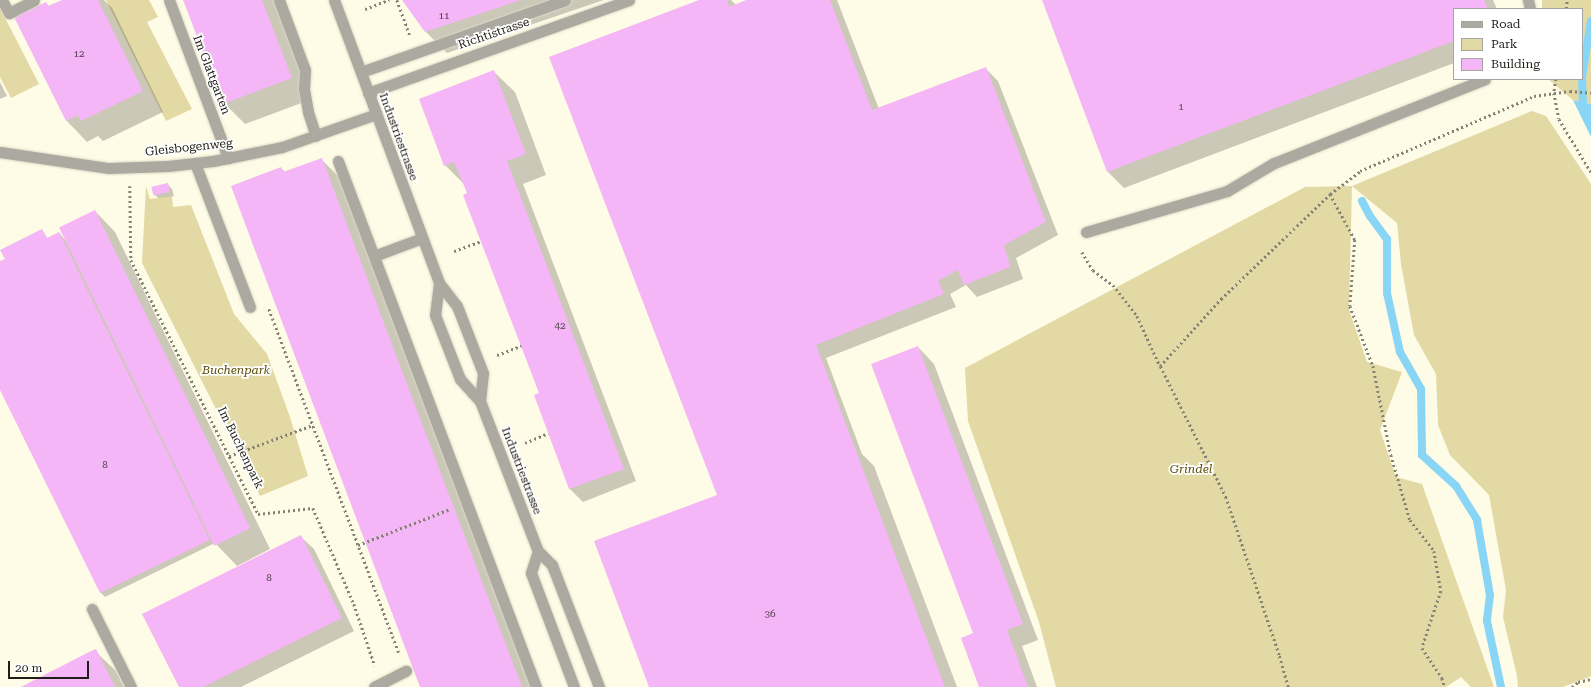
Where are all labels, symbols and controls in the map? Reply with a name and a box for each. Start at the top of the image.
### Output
legend [1453,8,1583,80]
house number: 11 [438,10,450,22]
street label: Richtistrasse [457,15,531,53]
text: Road [1491,17,1520,31]
street label: Im Glattgarten [189,33,233,117]
text: Park [1491,37,1517,51]
house number: 12 [73,48,85,60]
text: Building [1491,57,1540,71]
street label: Industriestrasse [375,91,421,183]
house number: 1 [1178,101,1184,113]
street label: Gleisbogenweg [145,136,233,160]
house number: 42 [554,320,566,332]
park label: Buchenpark [202,364,270,378]
street label: Im Buchenpark [214,405,266,491]
street label: Industriestrasse [498,425,544,517]
house number: 8 [102,459,108,471]
park label: Grindel [1170,463,1212,477]
house number: 8 [266,572,272,584]
house number: 36 [764,608,776,620]
scale bar [10,653,91,679]
text: 20 m [15,661,42,675]

